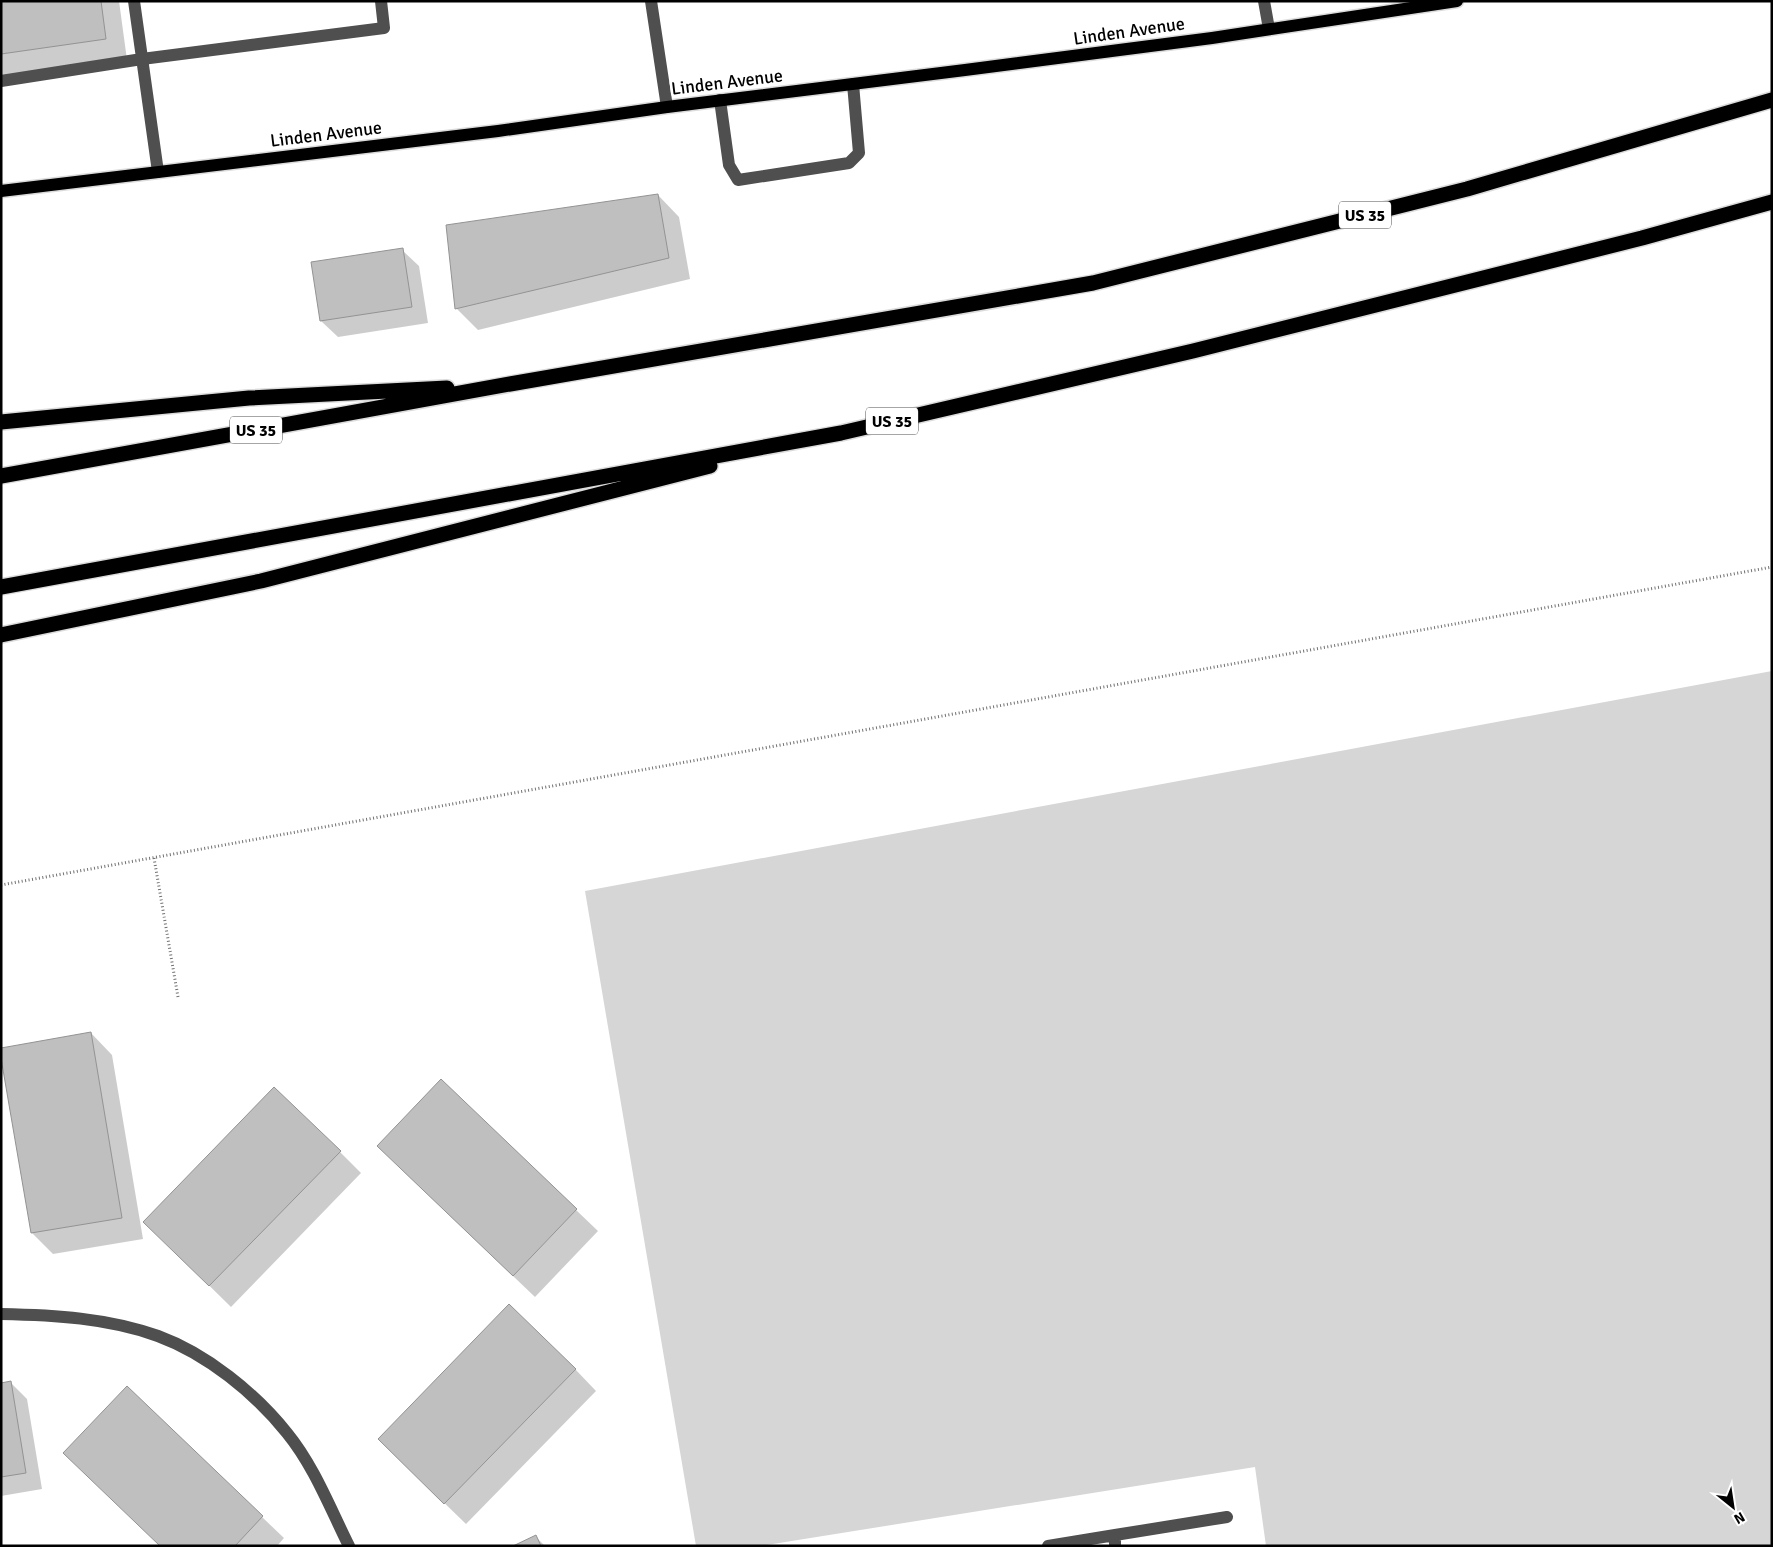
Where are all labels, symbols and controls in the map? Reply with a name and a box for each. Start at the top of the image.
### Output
street label: Linden Avenue [1072,12,1186,50]
street label: Linden Avenue [670,64,784,100]
street label: Linden Avenue [269,116,383,152]
road number: US 35 [1339,202,1391,228]
road number: US 35 [866,408,918,434]
road number: US 35 [230,416,282,444]
north arrow [1708,1482,1758,1532]
text: N [1731,1508,1748,1528]

